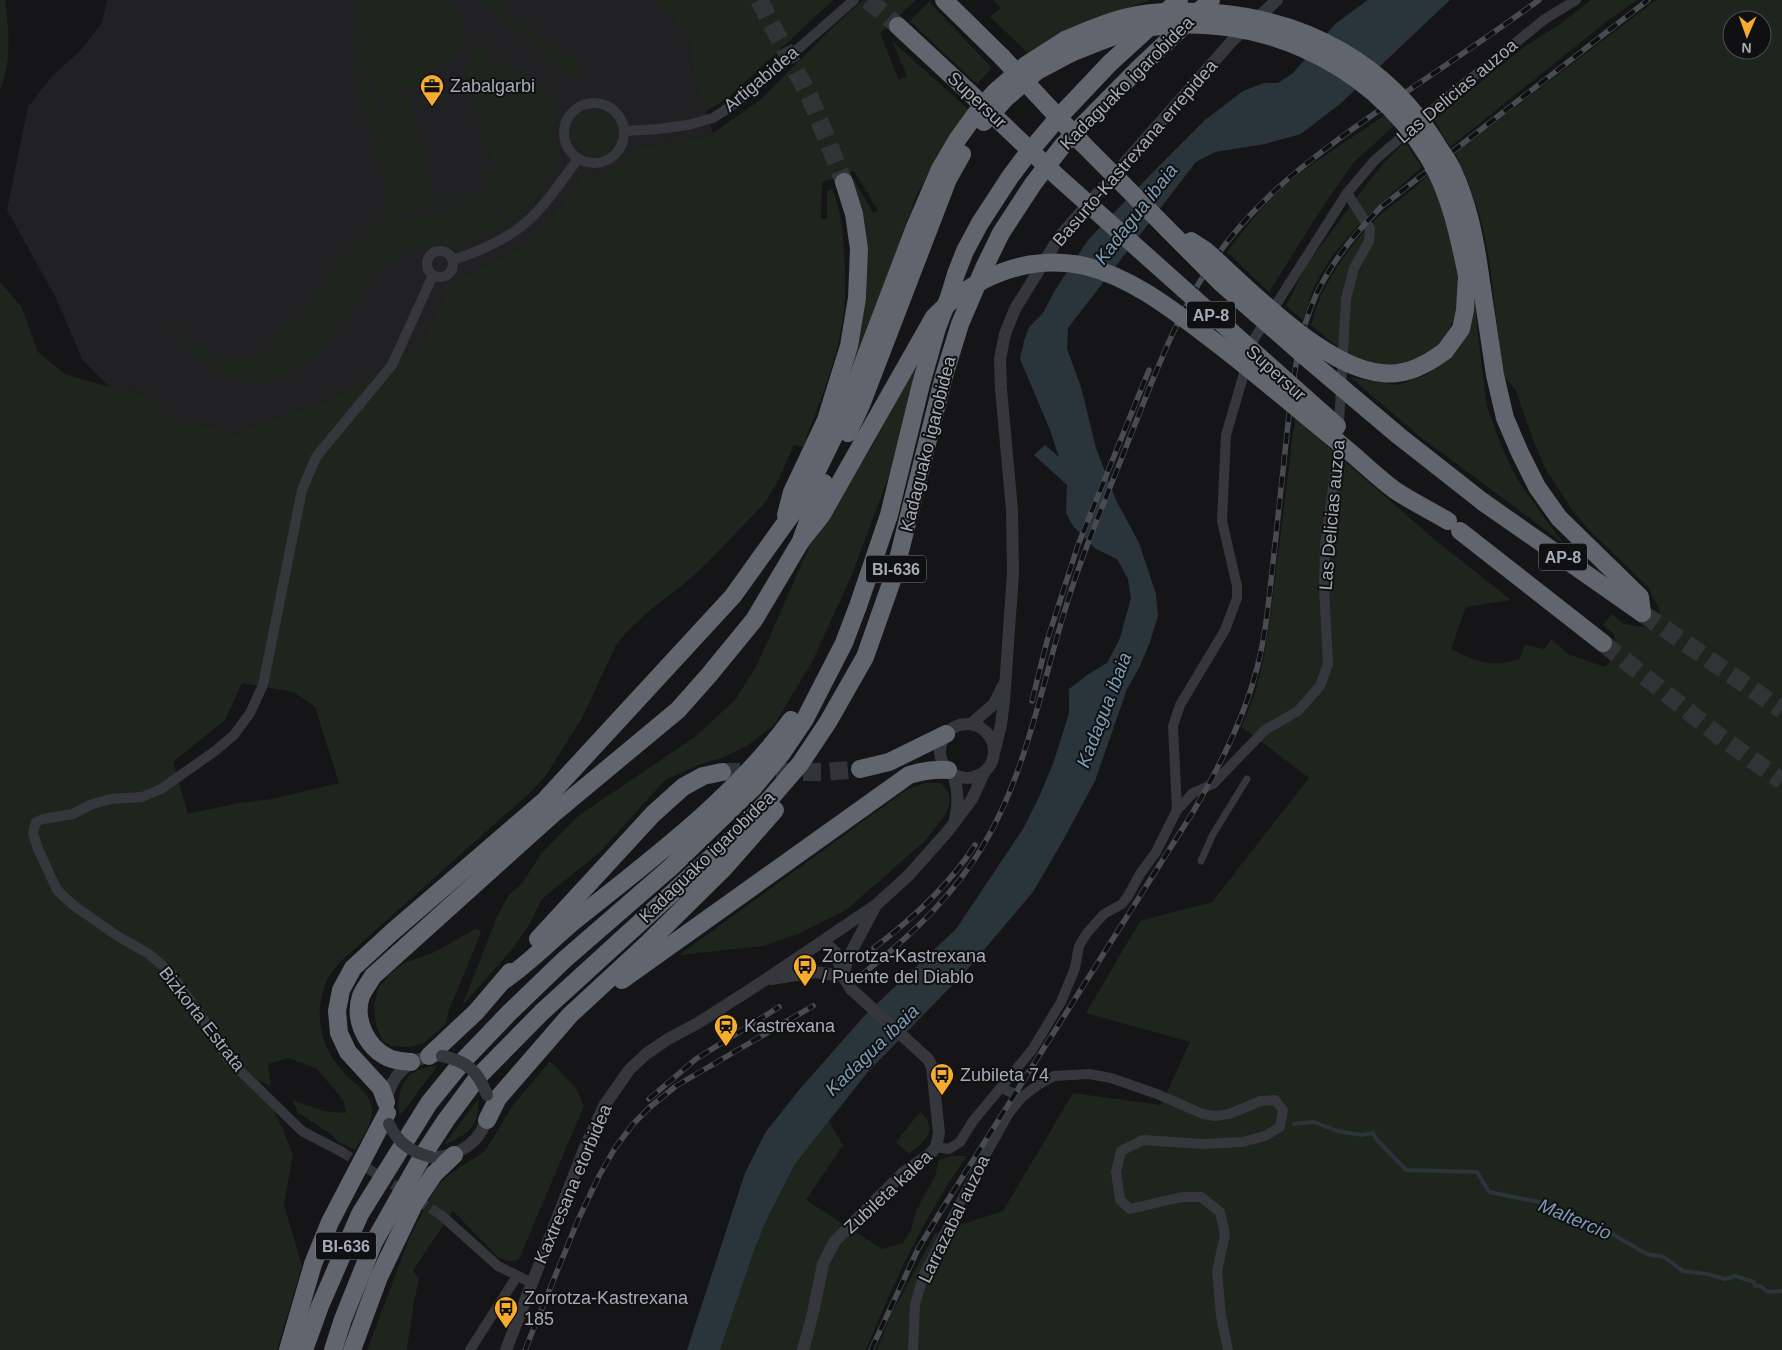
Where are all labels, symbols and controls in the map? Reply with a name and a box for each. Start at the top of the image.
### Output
north arrow [1722,10,1772,60]
street label: Kadaguako igarobidea [1056,12,1198,154]
street label: Las Delicias auzoa [1393,34,1522,147]
text: N [1741,40,1752,56]
street label: Artigabidea [720,41,803,116]
street label: Basurto-Kastrexana errepidea [1049,55,1222,250]
street label: Supersur [943,68,1011,132]
office icon: Zabalgarbi [419,73,445,107]
place label: Zabalgarbi [450,76,535,96]
water label: Kadagua ibaia [1090,160,1182,268]
road number: AP-8 [1187,302,1235,328]
street label: Supersur [1242,341,1310,405]
street label: Kadaguako igarobidea [897,353,960,534]
street label: Las Delicias auzoa [1315,438,1349,591]
road number: AP-8 [1539,544,1587,570]
road number: BI-636 [866,556,926,582]
water label: Kadagua ibaia [1072,650,1136,770]
street label: Kadaguako igarobidea [635,787,779,927]
place label: Zorrotza-Kastrexana / Puente del Diablo [822,946,987,987]
bus stop icon: Zorrotza-Kastrexana / Puente del Diablo [792,953,818,987]
street label: Bizkorta Estrata [155,963,250,1076]
water label: Kadagua ibaia [821,1000,923,1100]
station icon: Kastrexana [713,1013,739,1047]
place label: Kastrexana [744,1016,836,1036]
bus stop icon: Zubileta 74 [929,1062,955,1096]
place label: Zubileta 74 [960,1065,1049,1085]
street label: Kaxtresana etorbidea [530,1100,616,1267]
street label: Zubileta kalea [840,1146,937,1238]
street label: Larrazabal auzoa [915,1151,994,1286]
water label: Maltercio [1535,1194,1615,1244]
road number: BI-636 [316,1232,376,1260]
place label: Zorrotza-Kastrexana 185 [524,1288,689,1329]
bus stop icon: Zorrotza-Kastrexana 185 [493,1295,519,1329]

